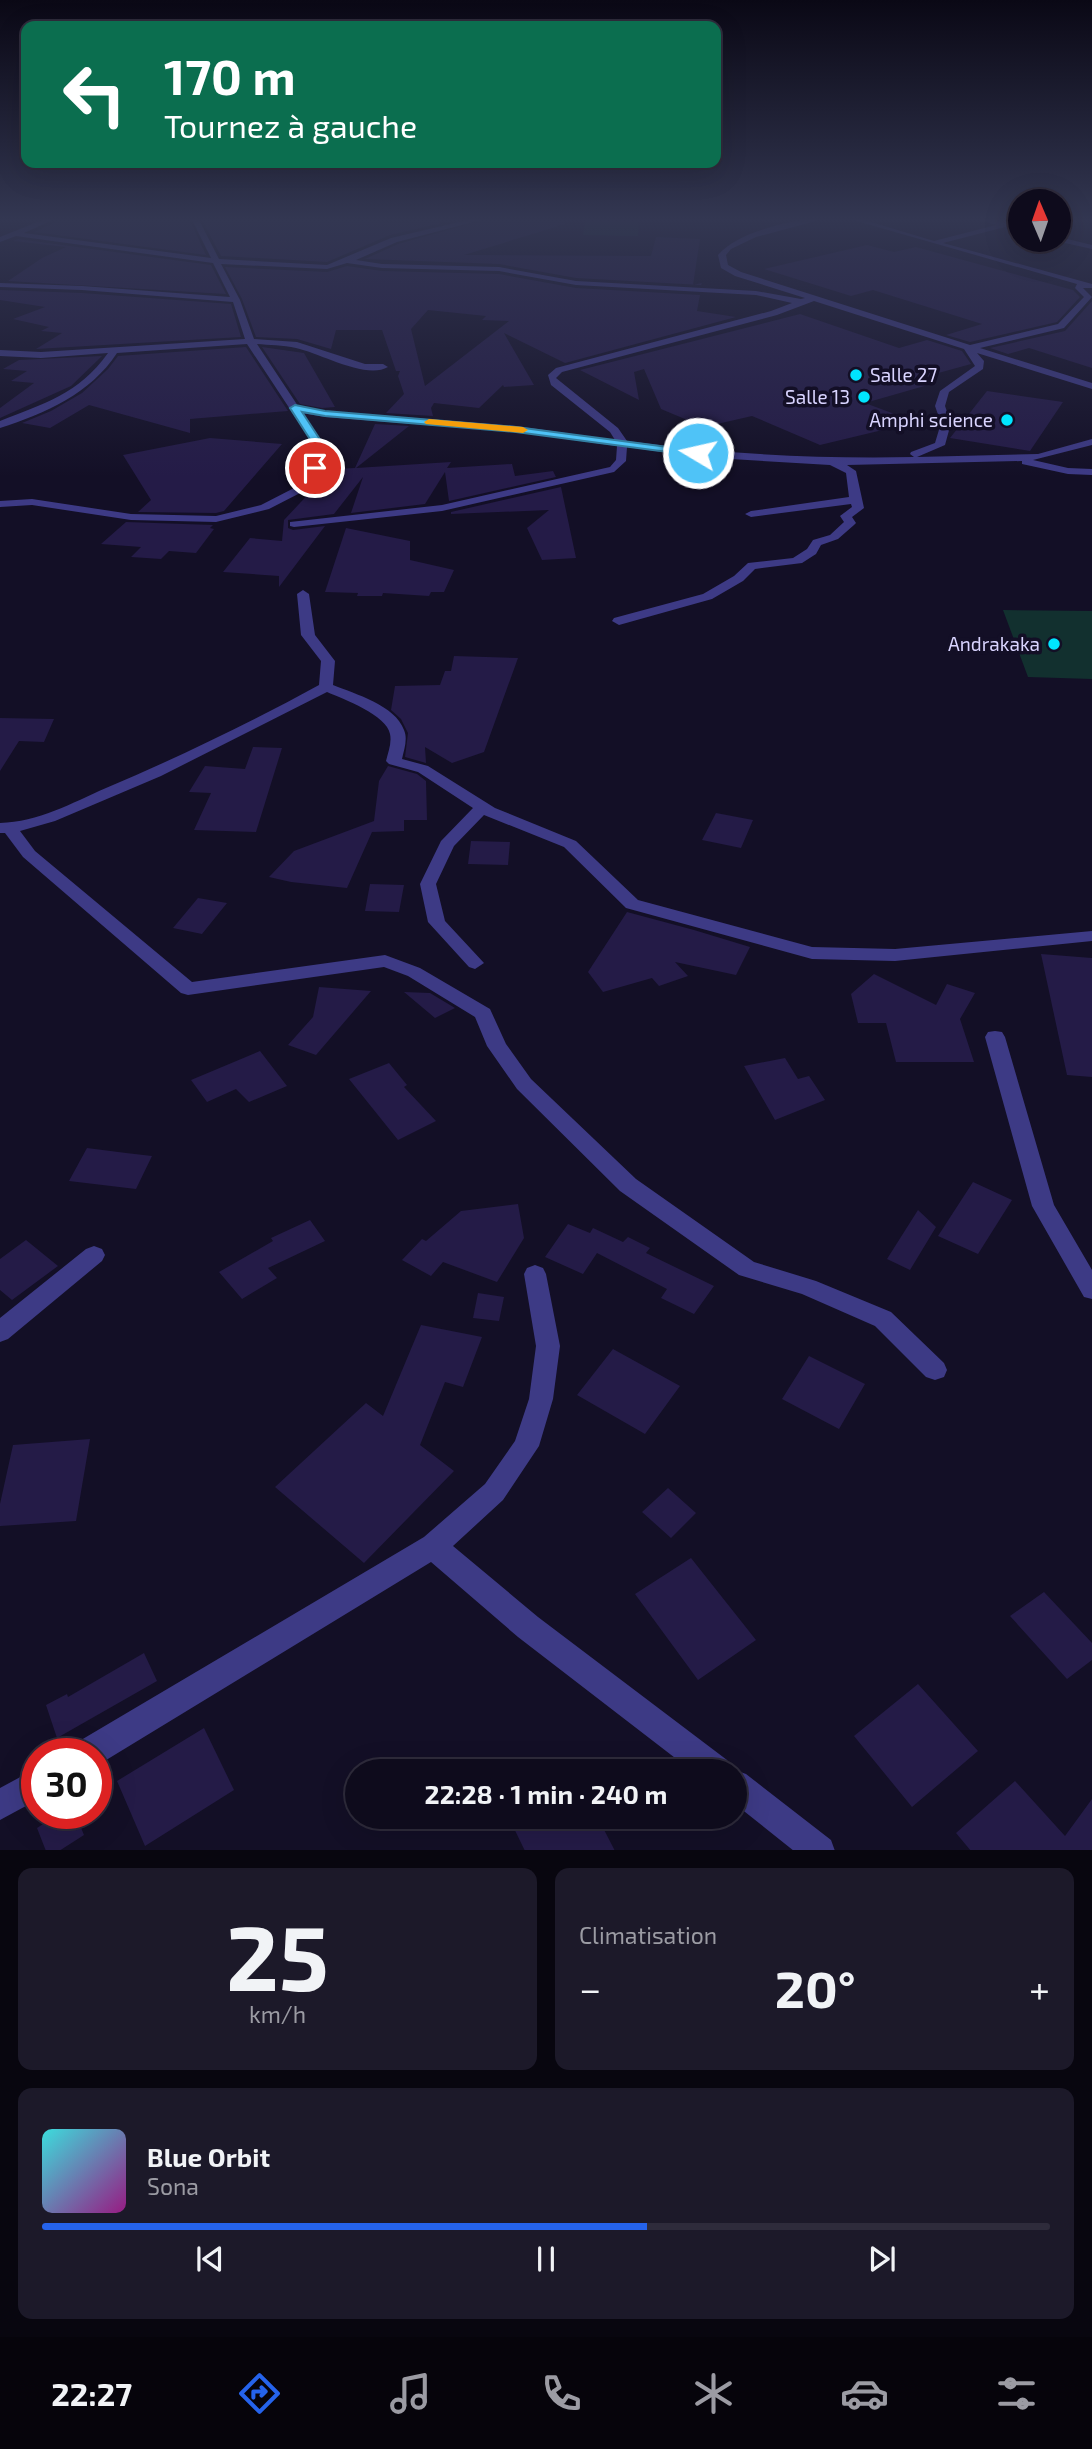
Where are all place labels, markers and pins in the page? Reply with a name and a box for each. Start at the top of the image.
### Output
place label: Salle 27 [870,363,937,386]
marker: Salle 27 [848,367,864,383]
place label: Salle 13 [785,385,850,408]
marker: Salle 13 [856,389,872,405]
place label: Amphi science [869,408,993,431]
marker: Amphi science [999,412,1015,428]
pin [285,438,345,498]
place label: Andrakaka [948,632,1040,655]
marker: Andrakaka [1046,636,1062,652]

